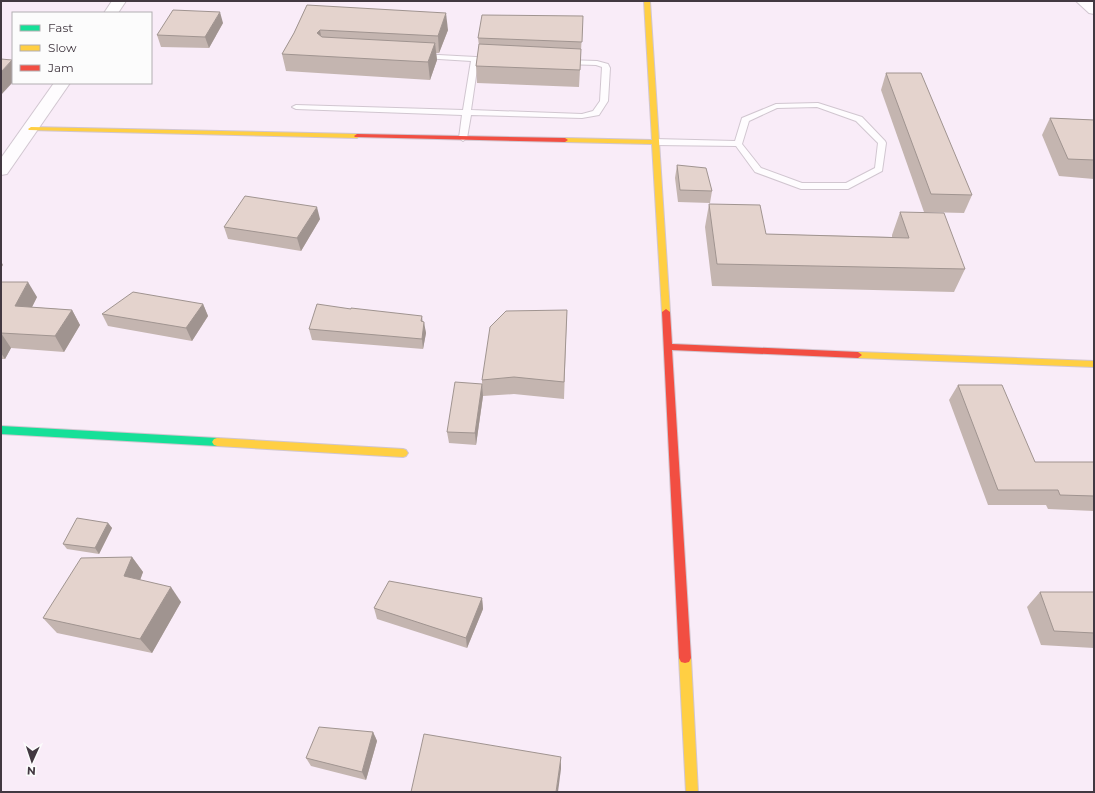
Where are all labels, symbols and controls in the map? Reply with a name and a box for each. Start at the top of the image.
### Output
legend [12,12,152,84]
text: Fast [48,20,73,35]
text: Slow [48,40,77,55]
text: Jam [47,60,74,75]
north arrow [12,741,52,781]
text: N [27,764,36,778]

